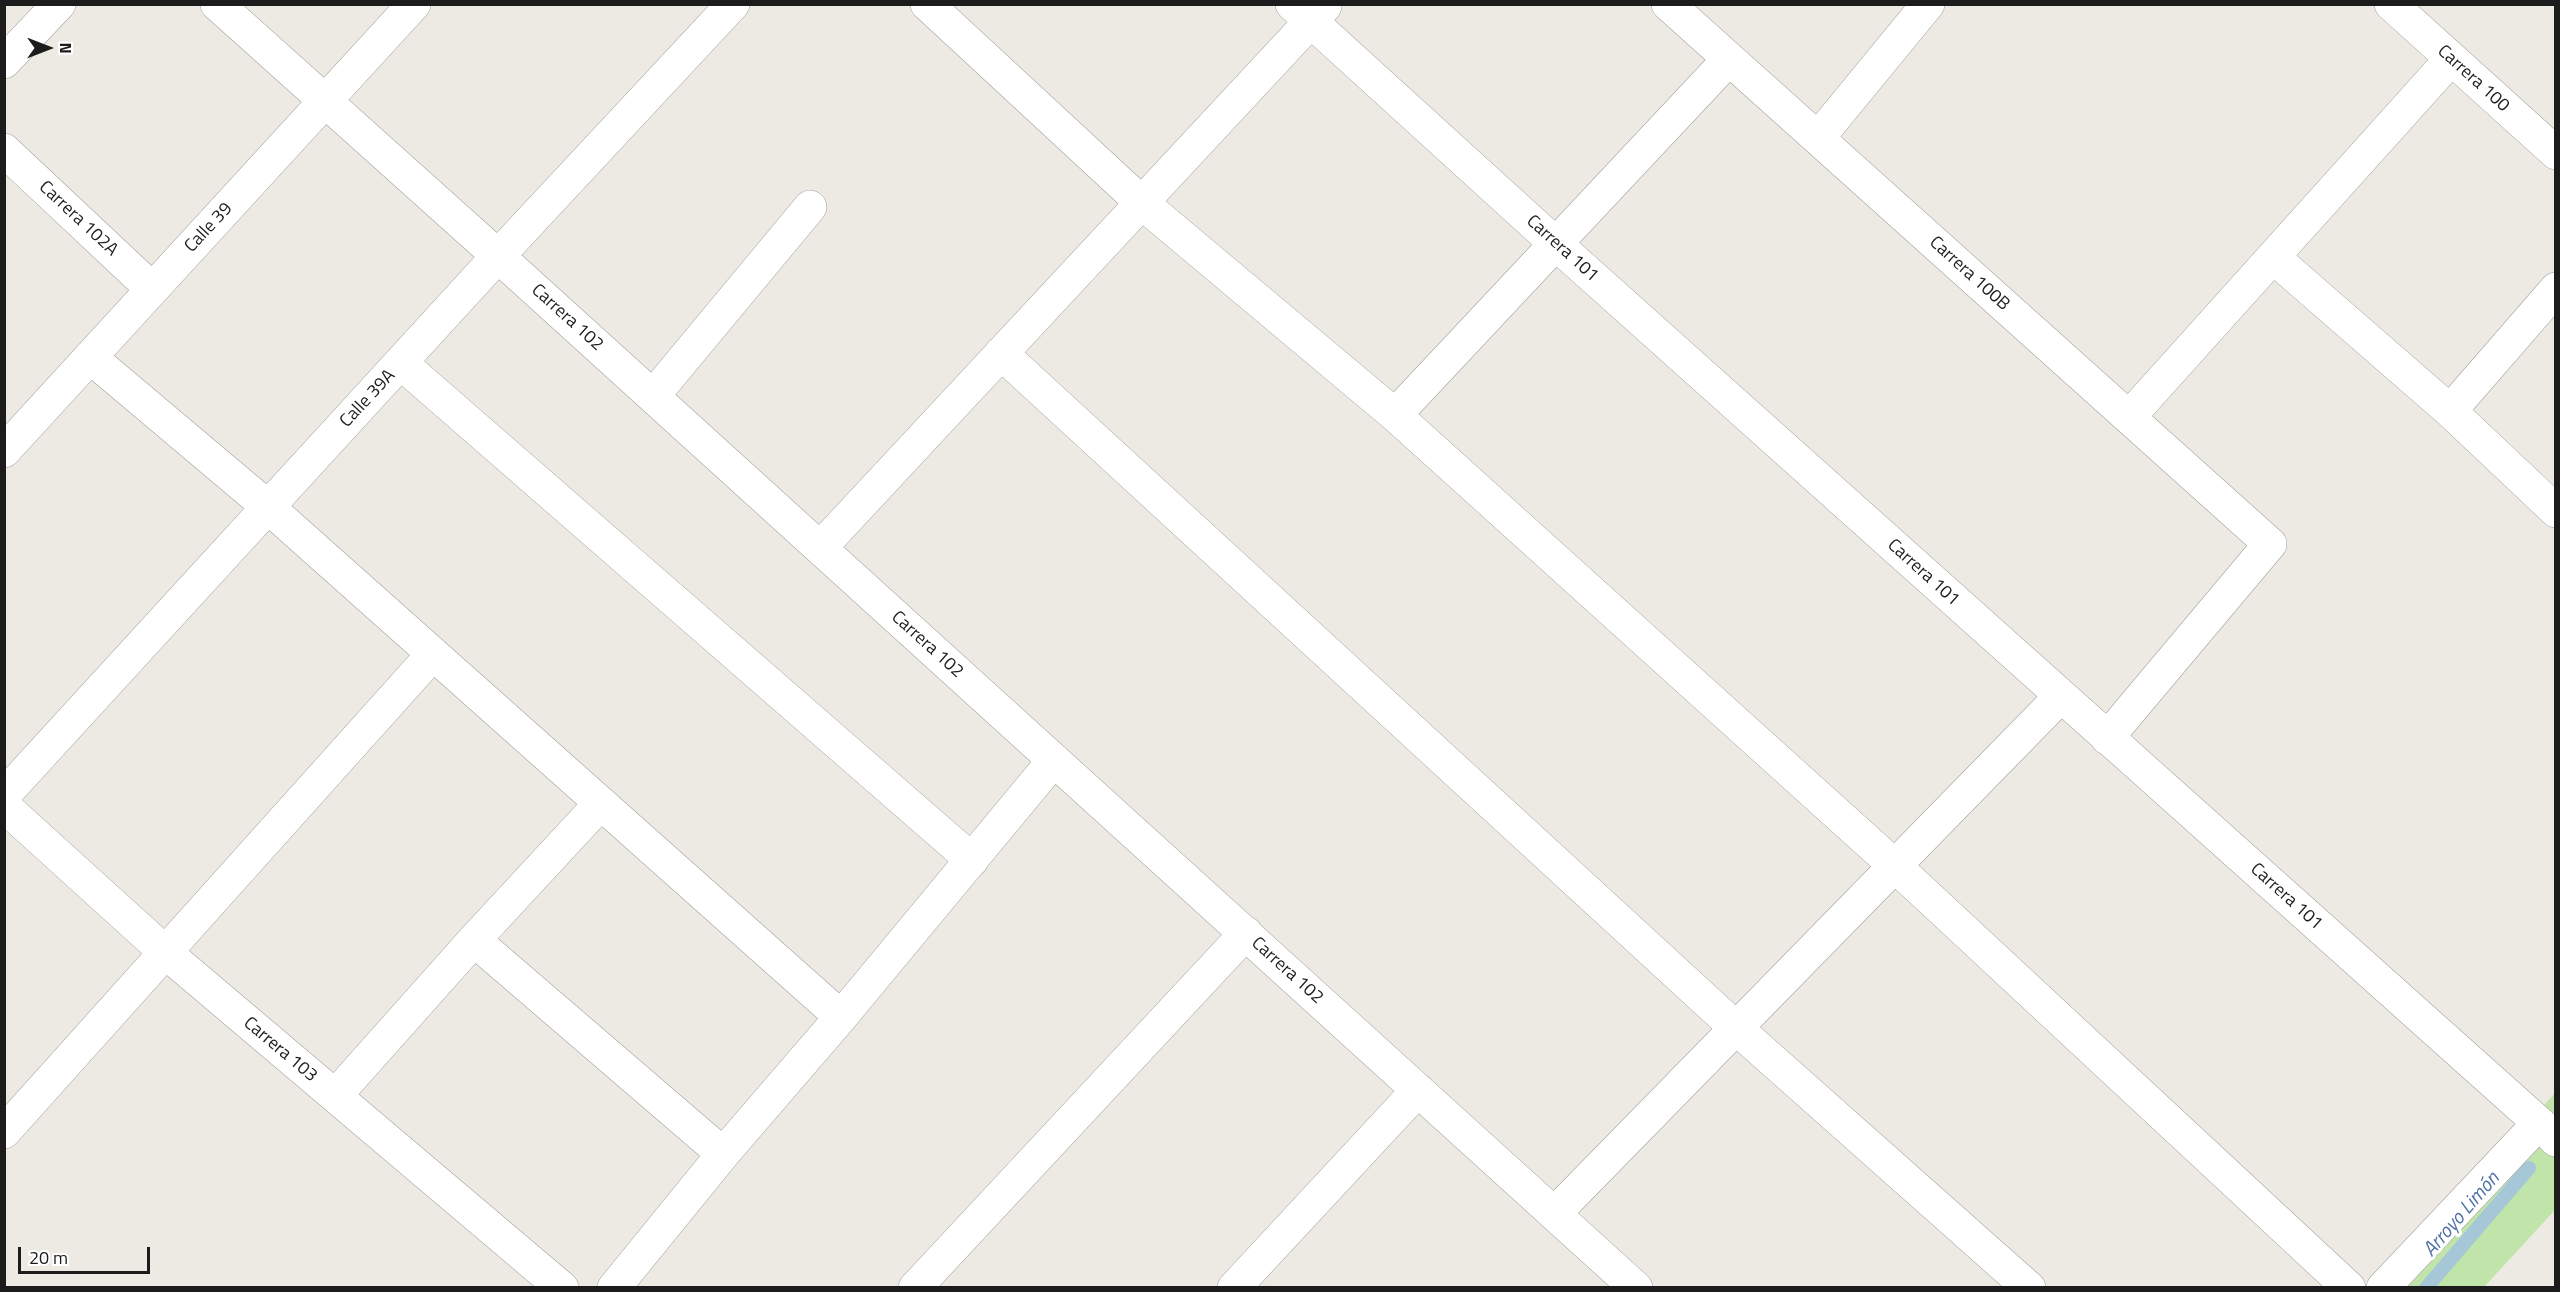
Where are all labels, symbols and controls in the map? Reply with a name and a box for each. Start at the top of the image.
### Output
north arrow [18,18,78,78]
street label: Carrera 100 [2432,41,2514,117]
text: N [54,42,78,54]
street label: Carrera 102A [34,177,122,261]
street label: Calle 39 [181,199,237,257]
street label: Carrera 101 [1521,211,1603,287]
street label: Carrera 100B [1924,232,2014,316]
street label: Carrera 102 [526,280,608,356]
street label: Calle 39A [336,366,400,432]
street label: Carrera 101 [1882,535,1964,611]
street label: Carrera 102 [886,607,968,683]
street label: Carrera 101 [2245,859,2327,935]
street label: Carrera 102 [1246,933,1328,1009]
street label: Carrera 103 [239,1013,321,1087]
water label: Arroyo Limón [2419,1168,2505,1262]
scale bar [21,1235,153,1273]
text: 20 m [29,1244,68,1271]

